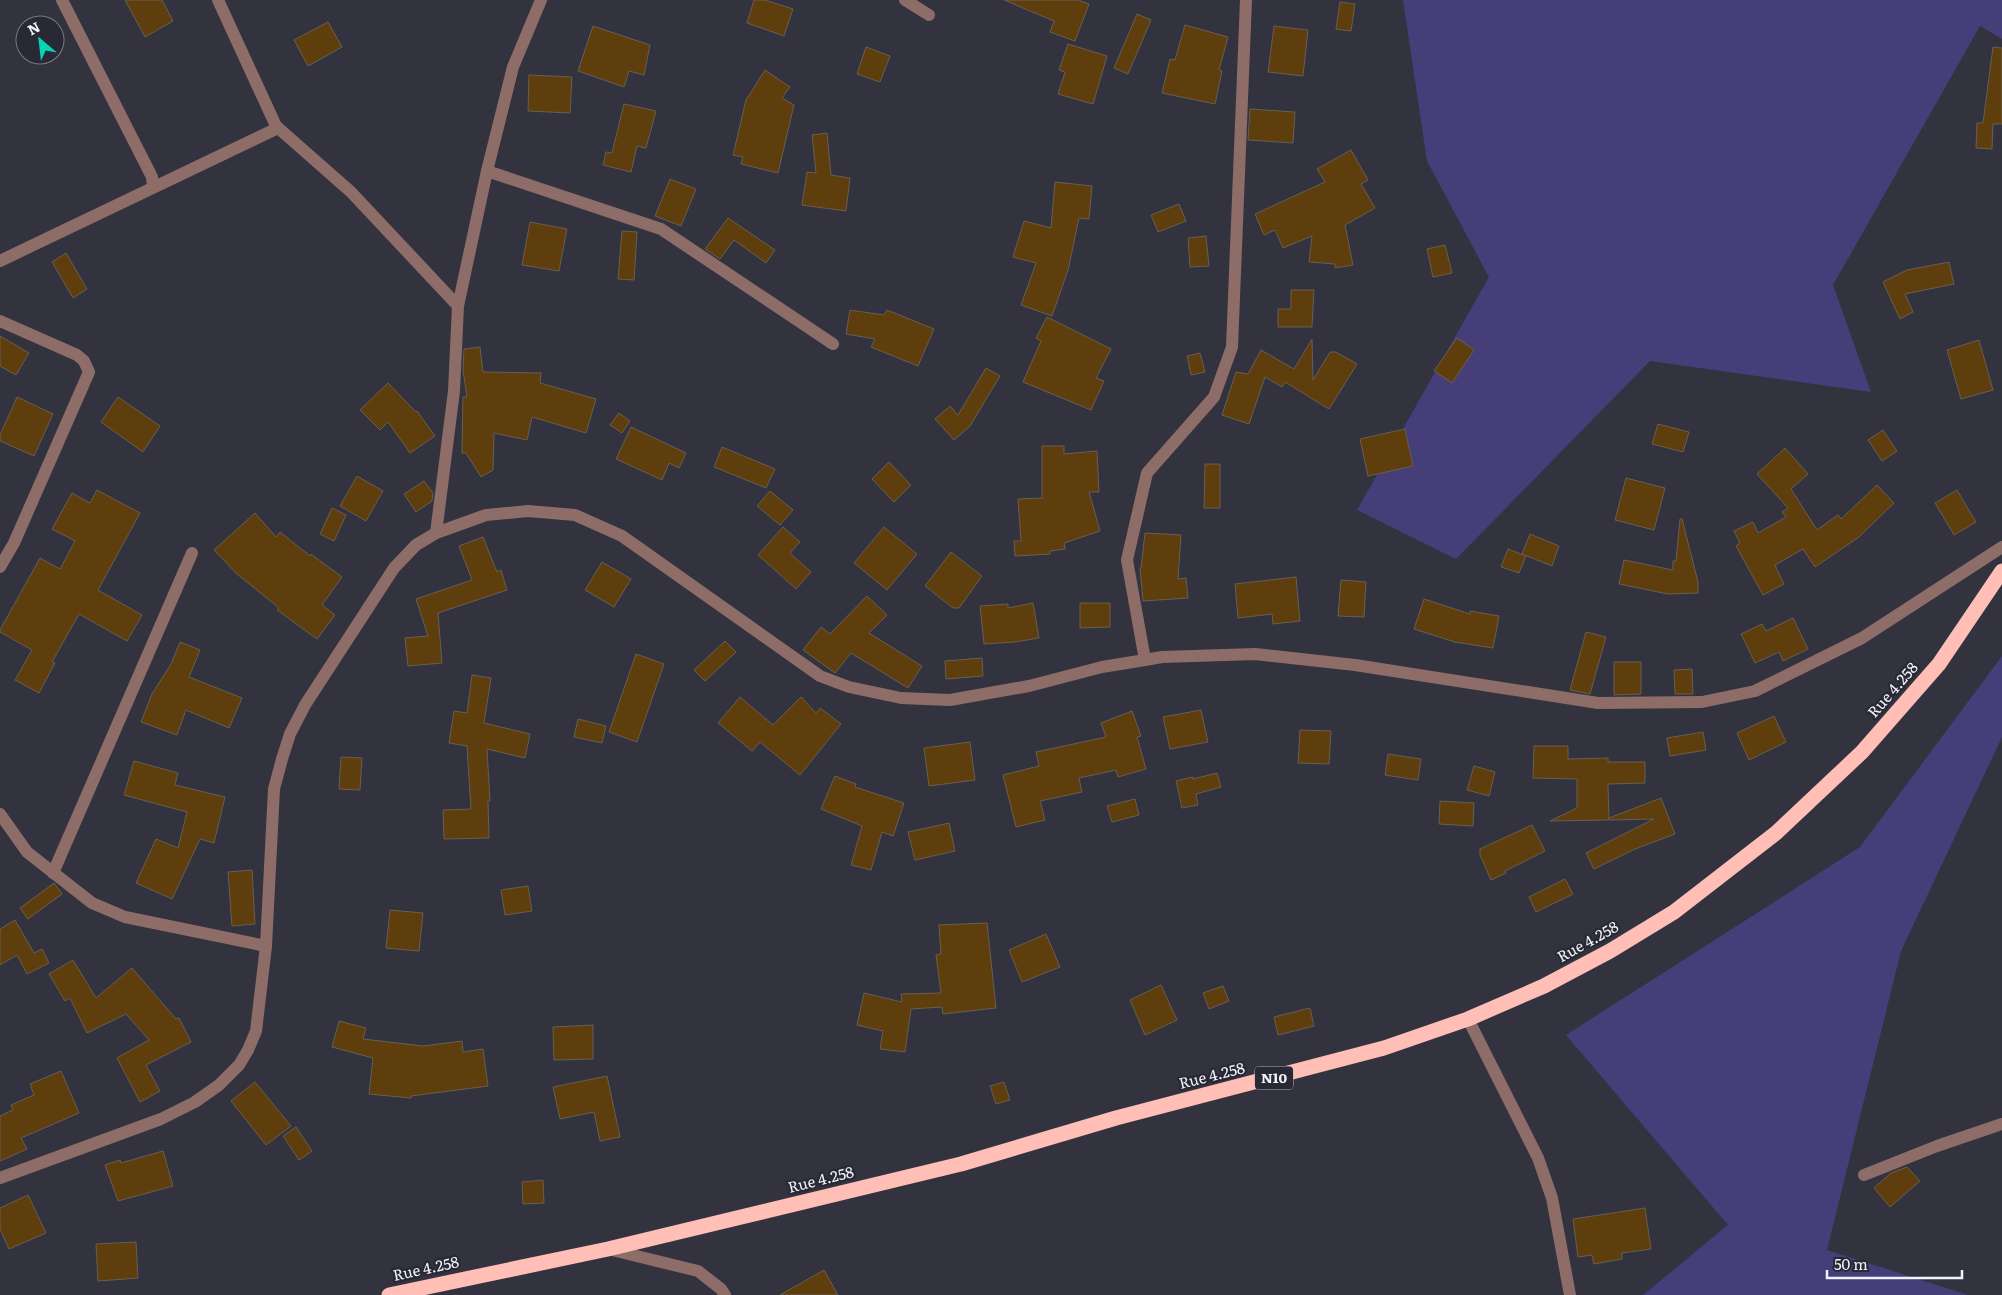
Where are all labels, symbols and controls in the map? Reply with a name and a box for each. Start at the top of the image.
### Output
north arrow [15,15,65,65]
text: N [24,16,44,39]
street label: Rue 4.258 [1861,656,1923,722]
street label: Rue 4.258 [1552,914,1622,967]
street label: Rue 4.258 [1176,1055,1247,1094]
road number: N10 [1255,1066,1293,1090]
street label: Rue 4.258 [785,1159,856,1198]
scale bar [1827,1248,1962,1280]
street label: Rue 4.258 [390,1249,461,1286]
text: 50 m [1834,1252,1868,1275]

